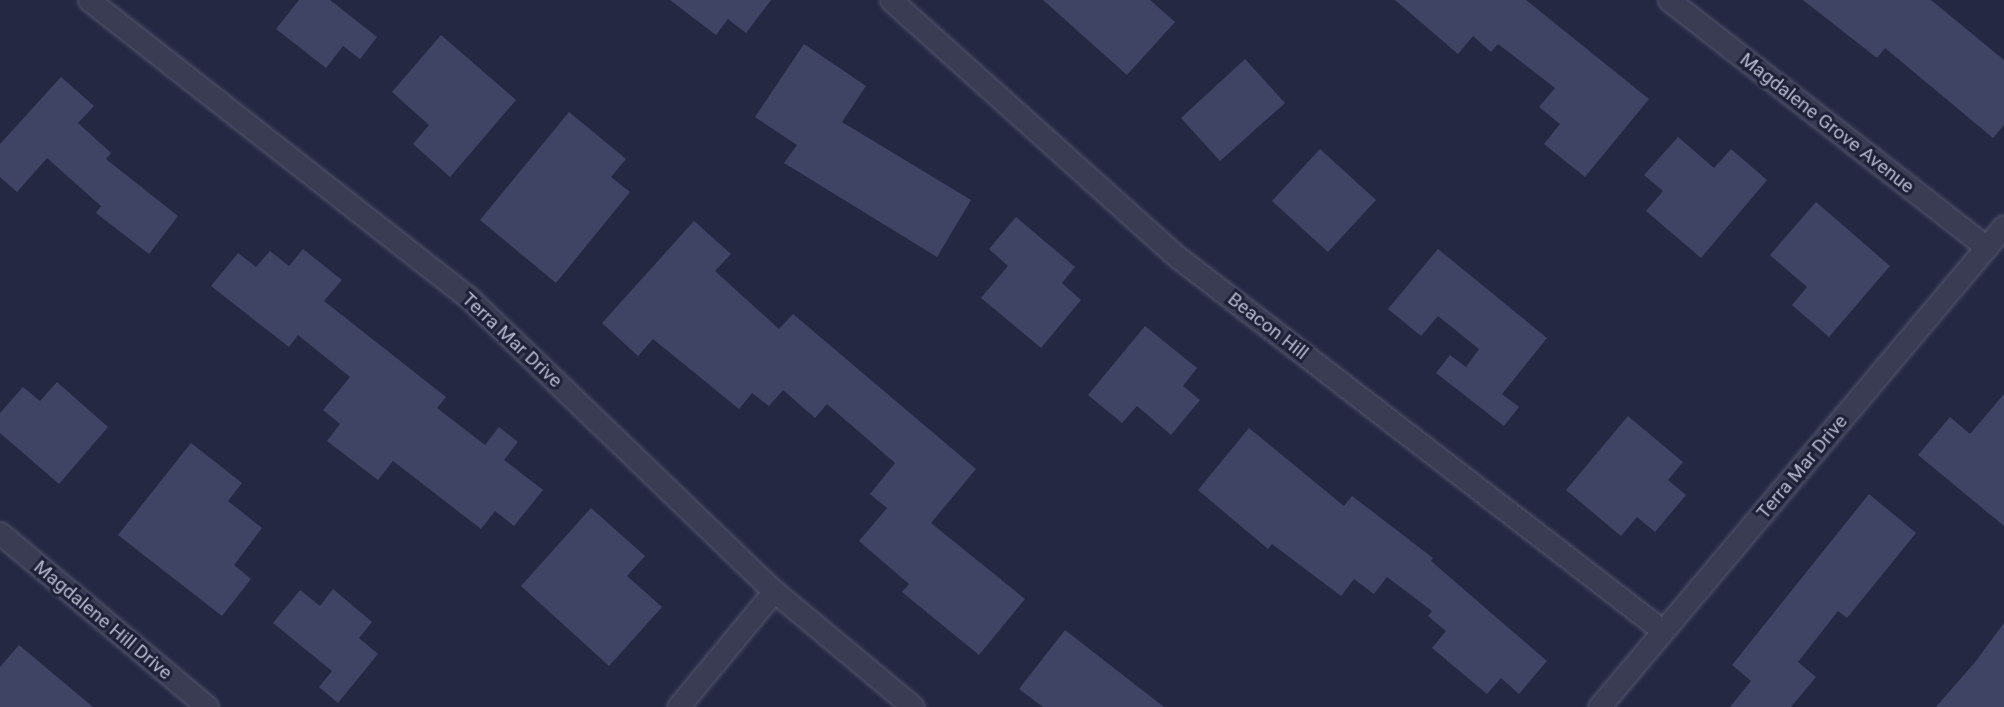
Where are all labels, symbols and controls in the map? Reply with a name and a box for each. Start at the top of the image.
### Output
street label: Magdalene Grove Avenue [1735,48,1919,198]
street label: Terra Mar Drive [457,288,567,392]
street label: Beacon Hill [1223,288,1313,364]
street label: Terra Mar Drive [1752,410,1852,524]
street label: Magdalene Hill Drive [29,556,177,684]

